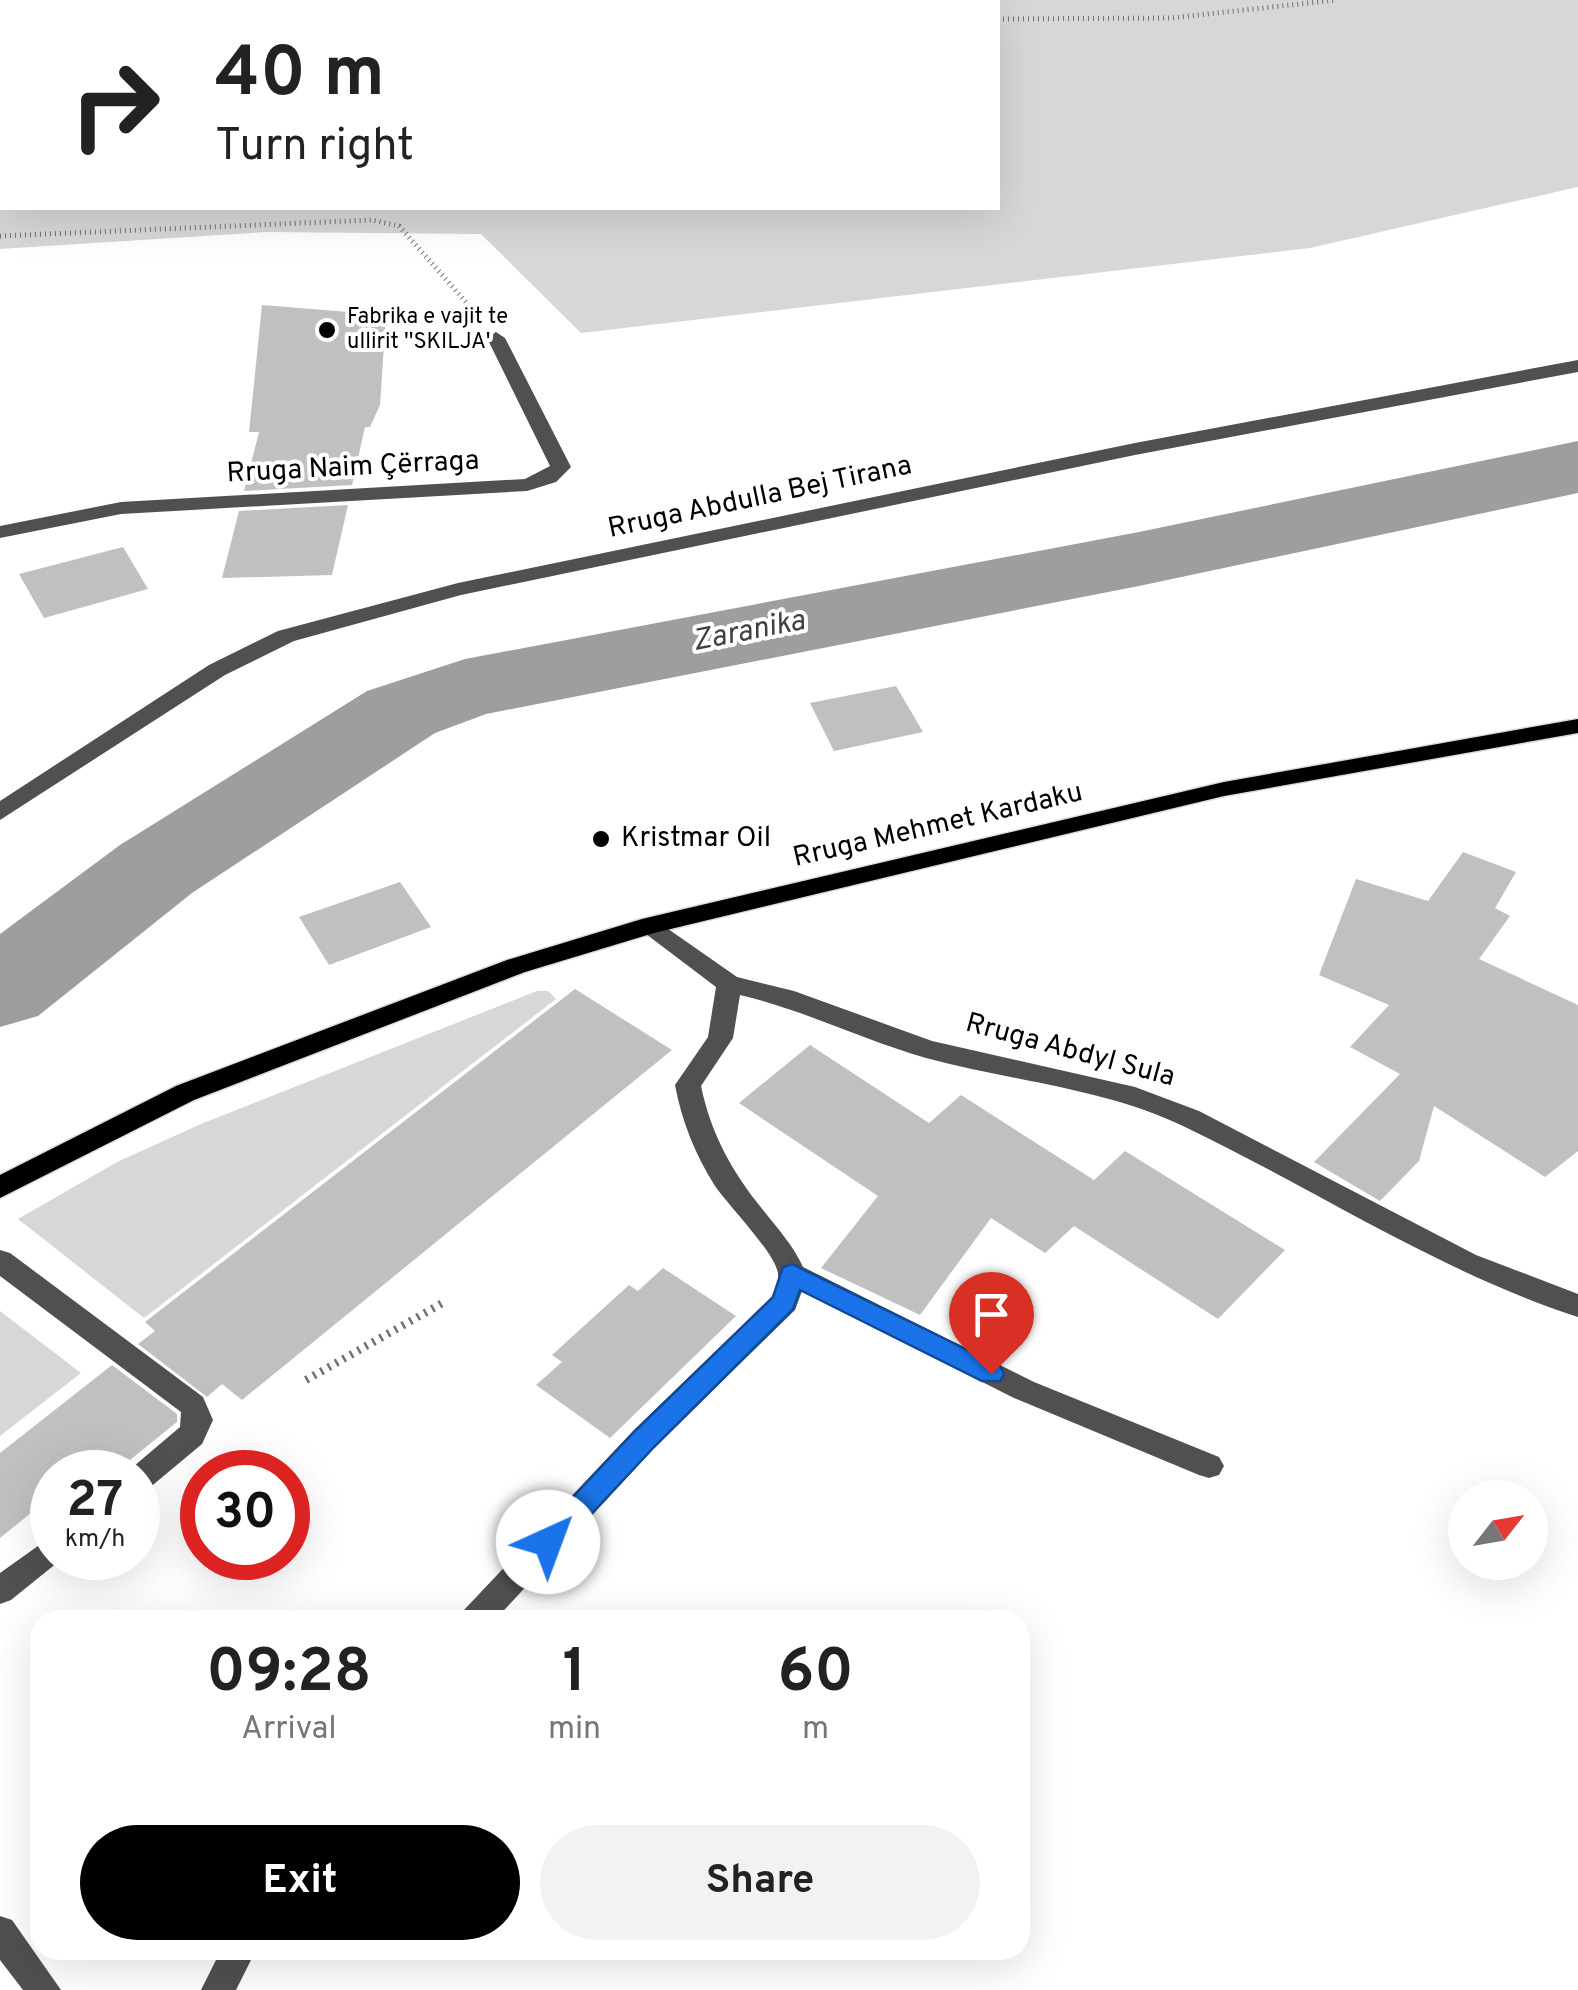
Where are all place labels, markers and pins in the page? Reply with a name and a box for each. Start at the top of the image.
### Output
place label: Fabrika e vajit te ullirit ''SKILJA' [347,304,508,356]
marker: Fabrika e vajit te ullirit ''SKILJA' [316,319,338,341]
place label: Kristmar Oil [621,821,771,857]
marker: Kristmar Oil [590,828,612,850]
pin [949,1272,1034,1375]

